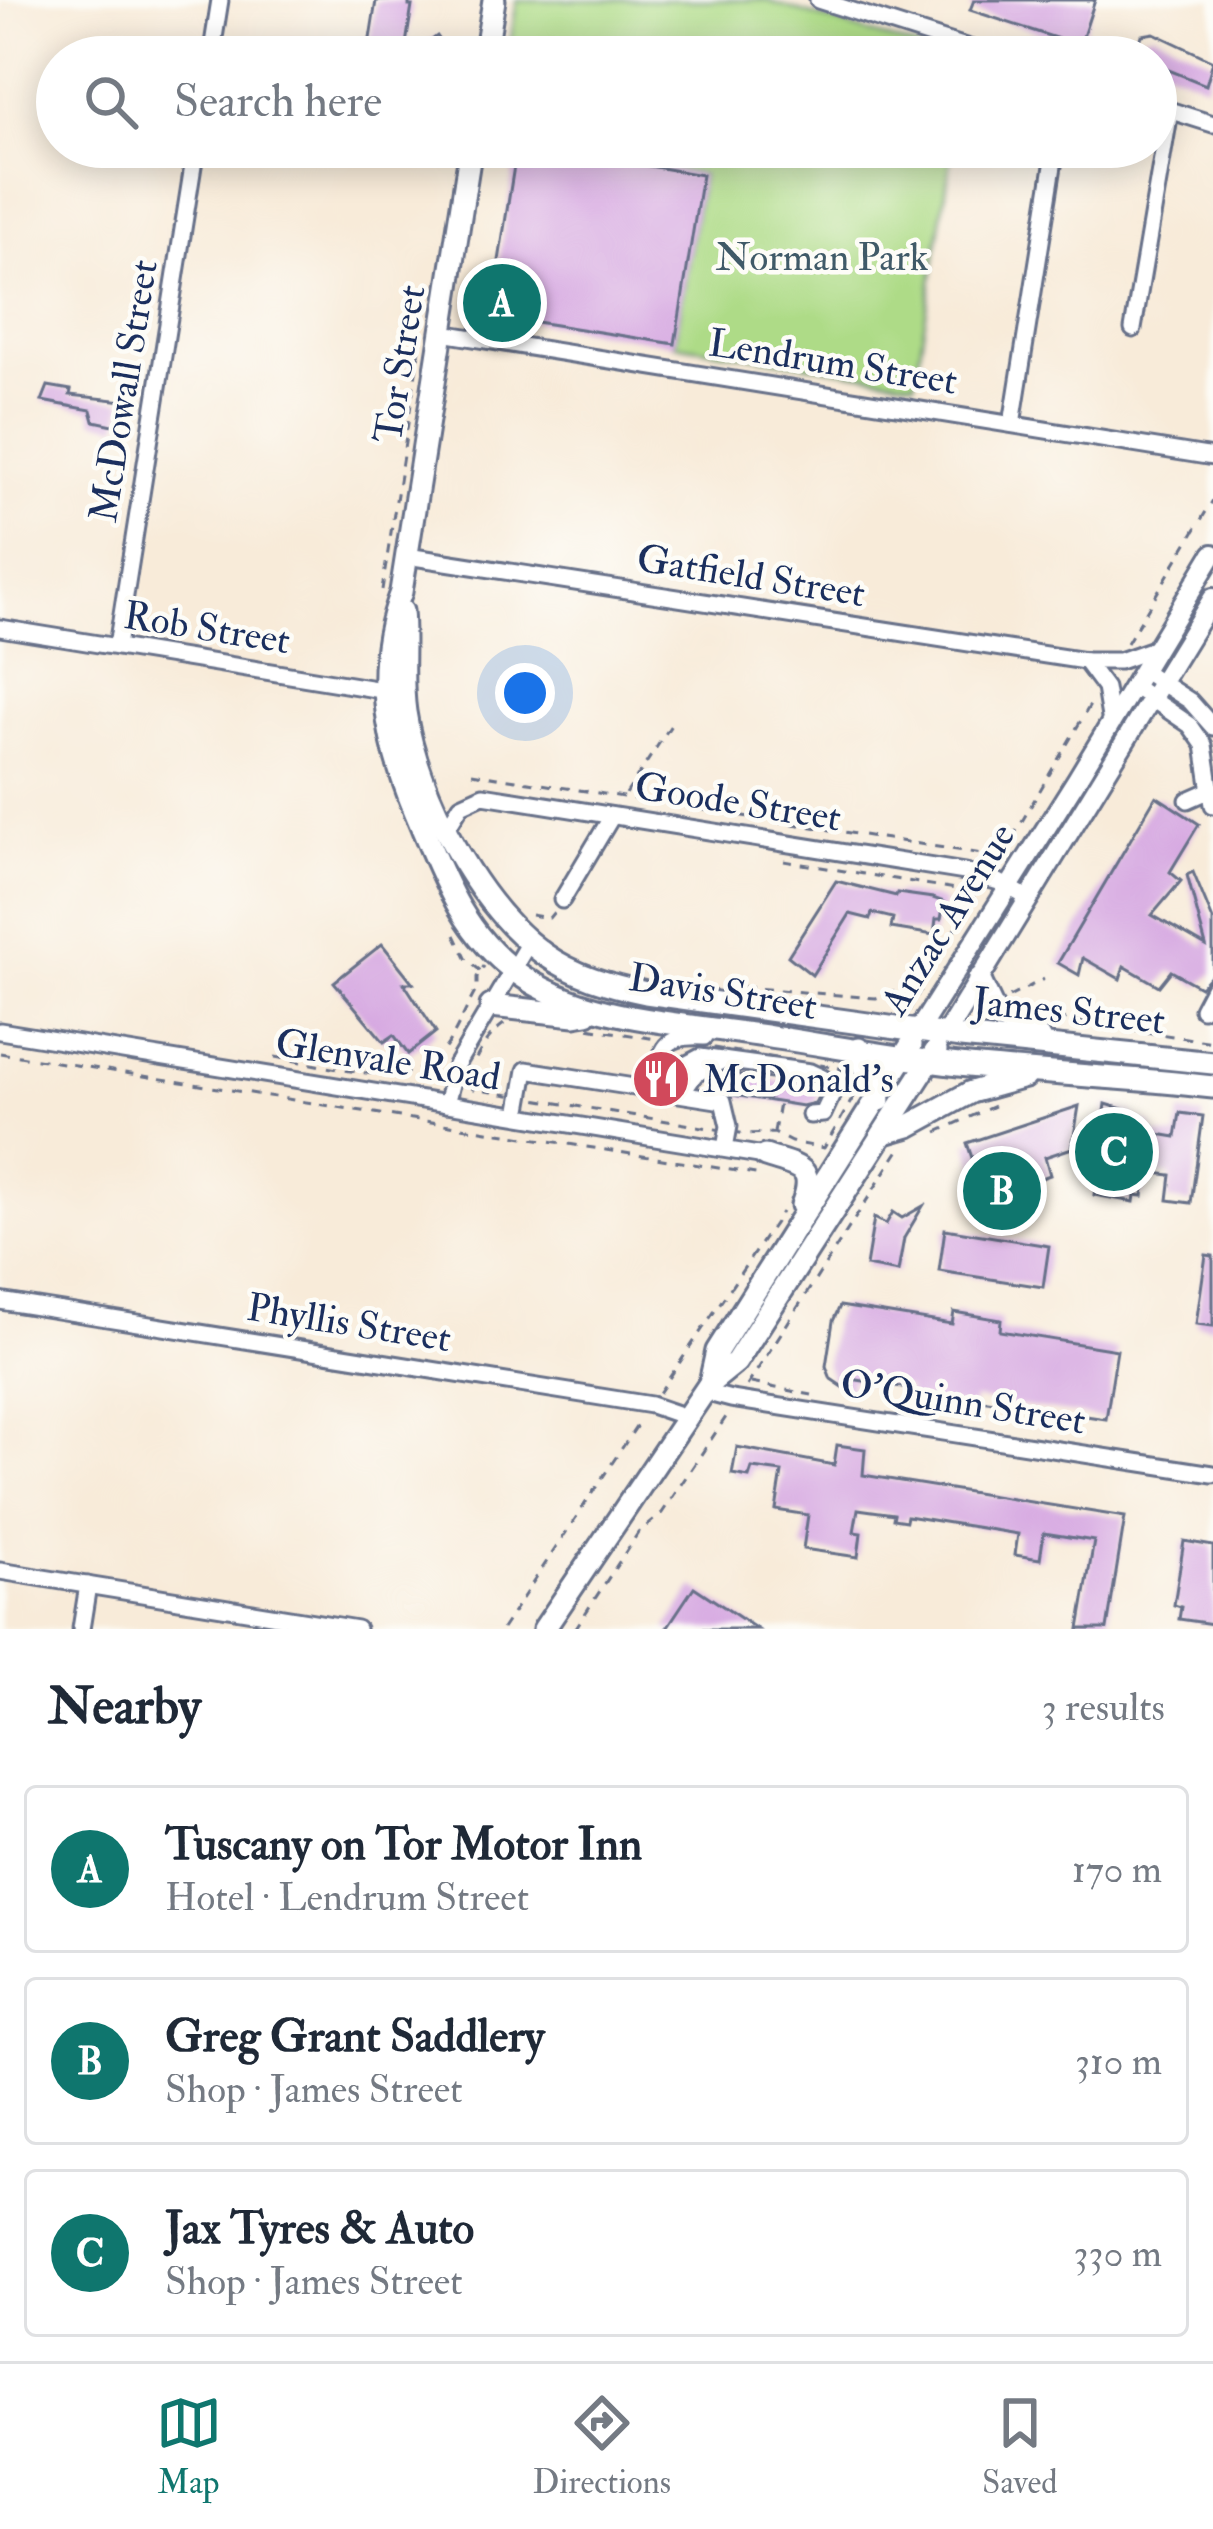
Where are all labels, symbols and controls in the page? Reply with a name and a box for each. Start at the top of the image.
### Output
search box [36,36,1177,168]
icon: search [78,69,144,135]
text: Search here [174,74,382,130]
park label: Norman Park [716,233,929,282]
street label: McDowall Street [79,256,169,526]
pin: A [463,258,541,348]
street label: Tor Street [363,281,437,447]
street label: Lendrum Street [705,318,961,406]
street label: Gatfield Street [633,534,869,618]
street label: Rob Street [120,591,294,665]
your location [495,663,555,723]
street label: Goode Street [631,762,845,842]
street label: Anzac Avenue [869,814,1026,1025]
street label: Davis Street [625,953,821,1031]
street label: James Street [969,976,1168,1045]
street label: Glenvale Road [272,1018,504,1102]
restaurant icon: McDonald's [630,1048,692,1110]
place label: McDonald's [703,1055,894,1104]
pin: C [1075,1107,1153,1197]
pin: B [963,1146,1041,1236]
street label: Phyllis Street [244,1283,454,1363]
street label: O'Quinn Street [837,1358,1089,1446]
text: Nearby [48,1675,201,1739]
text: 3 results [1042,1683,1165,1732]
text: Tuscany on Tor Motor Inn [165,1817,642,1873]
text: A [78,1845,102,1894]
text: 170 m [1072,1845,1162,1894]
text: Hotel · Lendrum Street [165,1873,529,1922]
text: Greg Grant Saddlery [165,2009,545,2065]
text: B [77,2037,103,2086]
text: 310 m [1075,2037,1162,2086]
text: Shop · James Street [165,2065,463,2114]
text: Jax Tyres & Auto [165,2201,474,2257]
text: C [76,2229,104,2278]
text: 330 m [1074,2229,1162,2278]
text: Shop · James Street [165,2257,463,2306]
tab: Map [156,2390,222,2503]
tab: Directions [533,2390,671,2503]
tab: Saved [982,2390,1057,2503]

